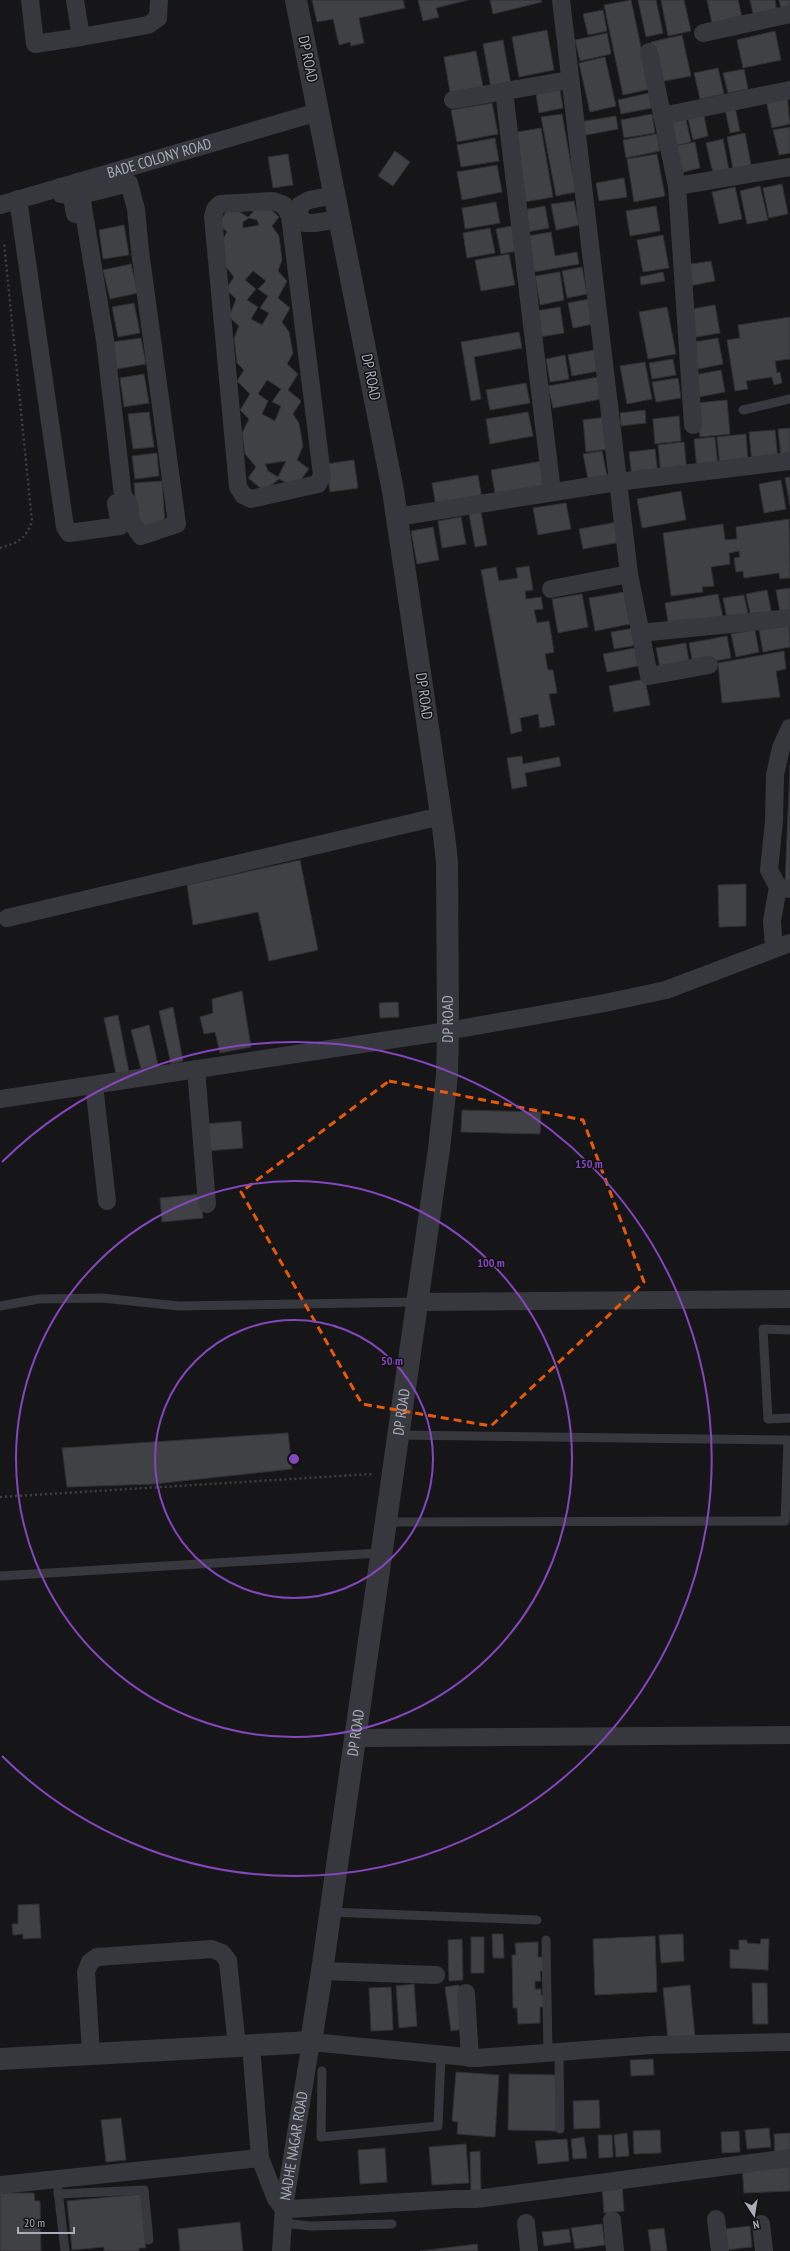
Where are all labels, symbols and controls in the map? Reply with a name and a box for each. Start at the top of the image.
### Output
street label: DP ROAD [294,34,323,84]
street label: BADE COLONY ROAD [105,134,214,182]
street label: DP ROAD [358,352,385,402]
street label: DP ROAD [412,671,437,721]
street label: DP ROAD [438,995,457,1043]
text: 150 m [575,1156,603,1171]
text: 100 m [477,1255,505,1270]
text: 50 m [381,1353,403,1368]
street label: DP ROAD [388,1387,414,1437]
centre of rings [287,1452,301,1466]
street label: DP ROAD [343,1708,368,1757]
street label: NADHE NAGAR ROAD [275,2090,312,2202]
north arrow [734,2195,774,2235]
scale bar [18,2209,74,2235]
text: 20 m [24,2215,45,2230]
text: N [752,2217,760,2232]

